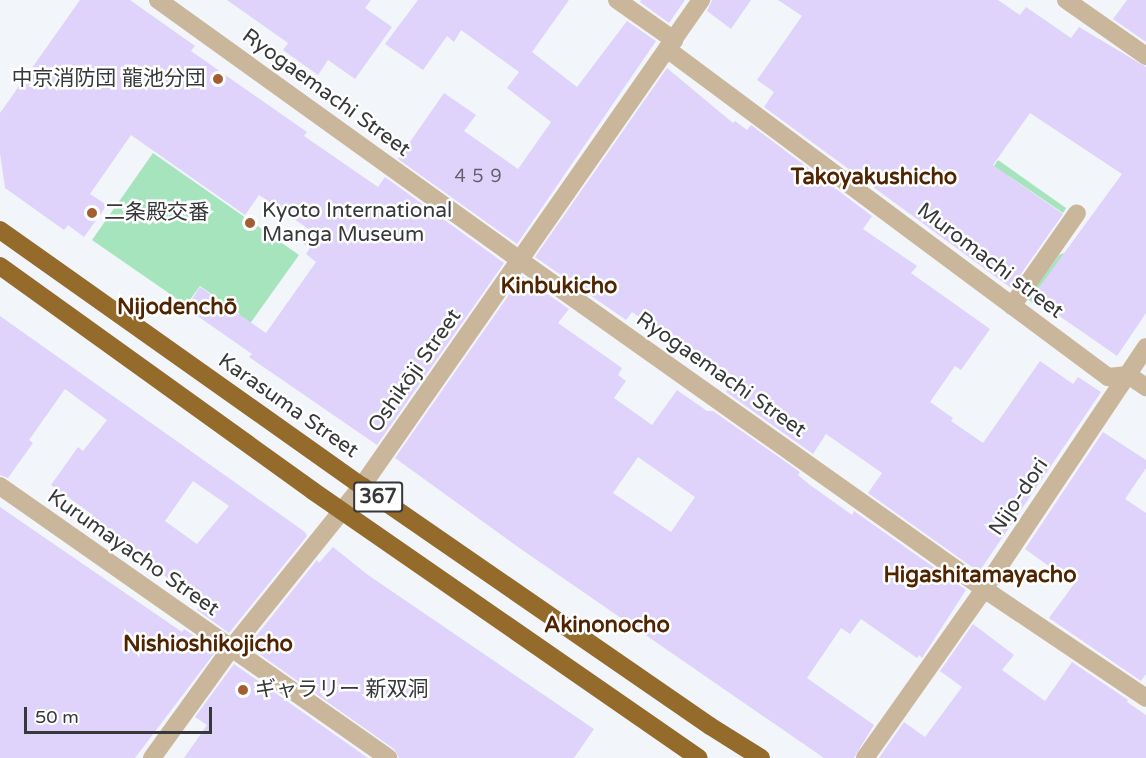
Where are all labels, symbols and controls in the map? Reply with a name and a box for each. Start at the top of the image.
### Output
street label: Ryogaemachi Street [237,24,415,162]
place label: 中京消防団 龍池分団 [12,66,206,92]
marker: 中京消防団 龍池分団 [211,72,225,86]
house number: ４５９ [451,165,505,187]
district label: Takoyakushicho [791,165,957,191]
place label: Kyoto International Manga Museum [262,198,452,248]
street label: Muromachi street [912,198,1068,324]
place label: 二条殿交番 [104,200,209,226]
marker: 二条殿交番 [85,206,99,220]
marker: Kyoto International Manga Museum [243,216,257,230]
district label: Kinbukicho [501,274,617,300]
district label: Nijodenchō [117,295,237,321]
street label: Oshikōji Street [363,304,467,438]
street label: Ryogaemachi Street [631,307,811,443]
street label: Karasuma Street [213,348,363,464]
street label: Nijo-dori [984,454,1054,540]
road number: 367 [352,480,404,514]
street label: Kurumayacho Street [42,484,224,622]
district label: Higashitamayacho [883,563,1077,589]
district label: Akinonocho [544,613,670,639]
district label: Nishioshikojicho [123,632,293,658]
place label: ギャラリー 新双洞 [255,677,428,703]
marker: ギャラリー 新双洞 [236,683,250,697]
scale bar [27,695,214,733]
text: 50 m [35,706,79,728]

